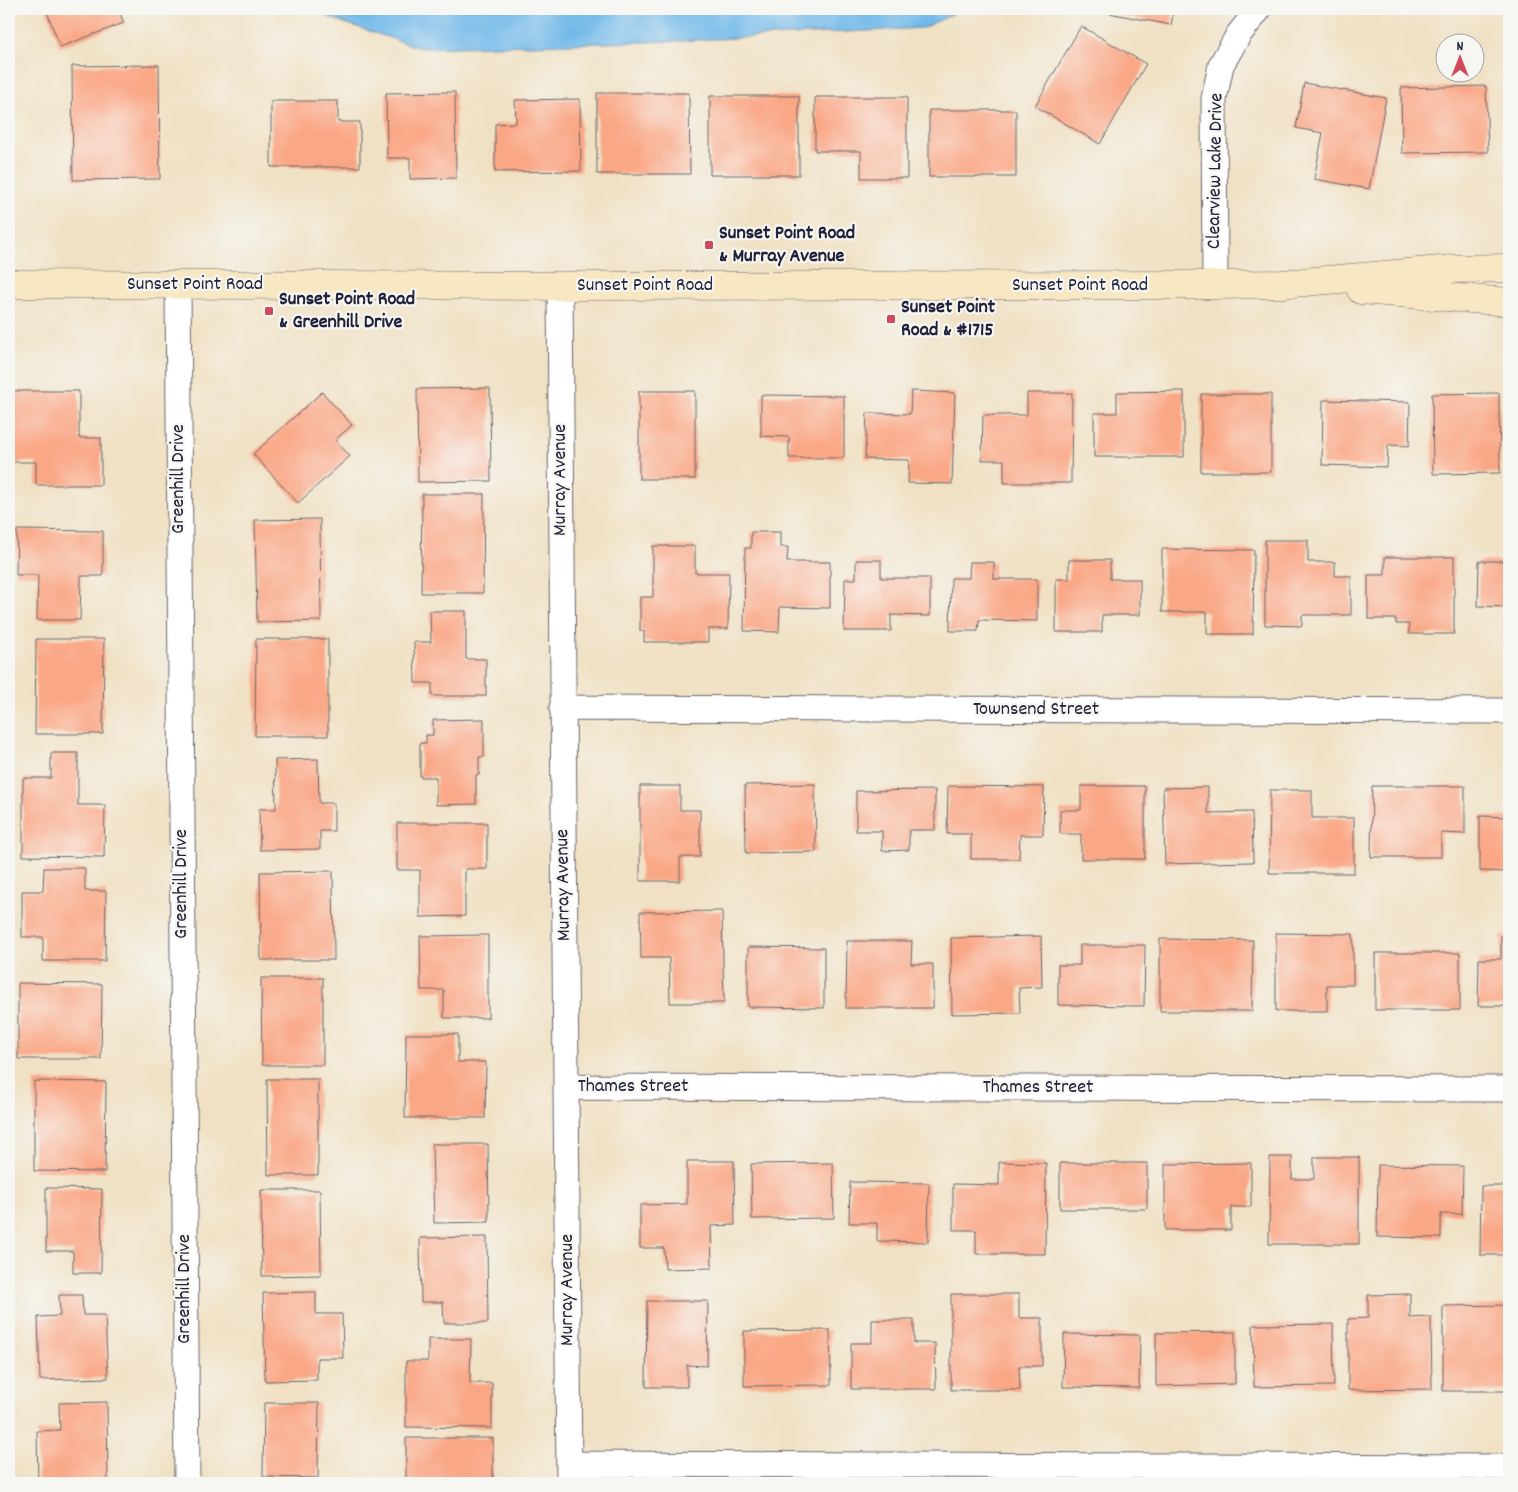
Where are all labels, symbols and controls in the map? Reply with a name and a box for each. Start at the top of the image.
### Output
north arrow [1436,32,1486,82]
text: N [1457,37,1464,57]
street label: Clearview Lake Drive [1201,92,1231,249]
place label: Sunset Point Road & Murray Avenue [719,220,855,271]
marker: Sunset Point Road & Murray Avenue [703,239,715,251]
street label: Sunset Point Road [127,271,263,299]
street label: Sunset Point Road [577,272,713,300]
street label: Sunset Point Road [1012,272,1148,300]
place label: Sunset Point Road & Greenhill Drive [279,286,415,337]
place label: Sunset Point Road & #1715 [901,294,996,345]
marker: Sunset Point Road & Greenhill Drive [263,305,275,317]
marker: Sunset Point Road & #1715 [885,313,897,325]
street label: Greenhill Drive [165,424,193,534]
street label: Murray Avenue [547,424,575,536]
street label: Townsend Street [973,696,1099,724]
street label: Greenhill Drive [168,829,196,939]
street label: Murray Avenue [549,829,579,941]
street label: Thames Street [578,1073,688,1101]
street label: Thames Street [983,1074,1093,1102]
street label: Greenhill Drive [171,1234,199,1344]
street label: Murray Avenue [554,1234,582,1346]

